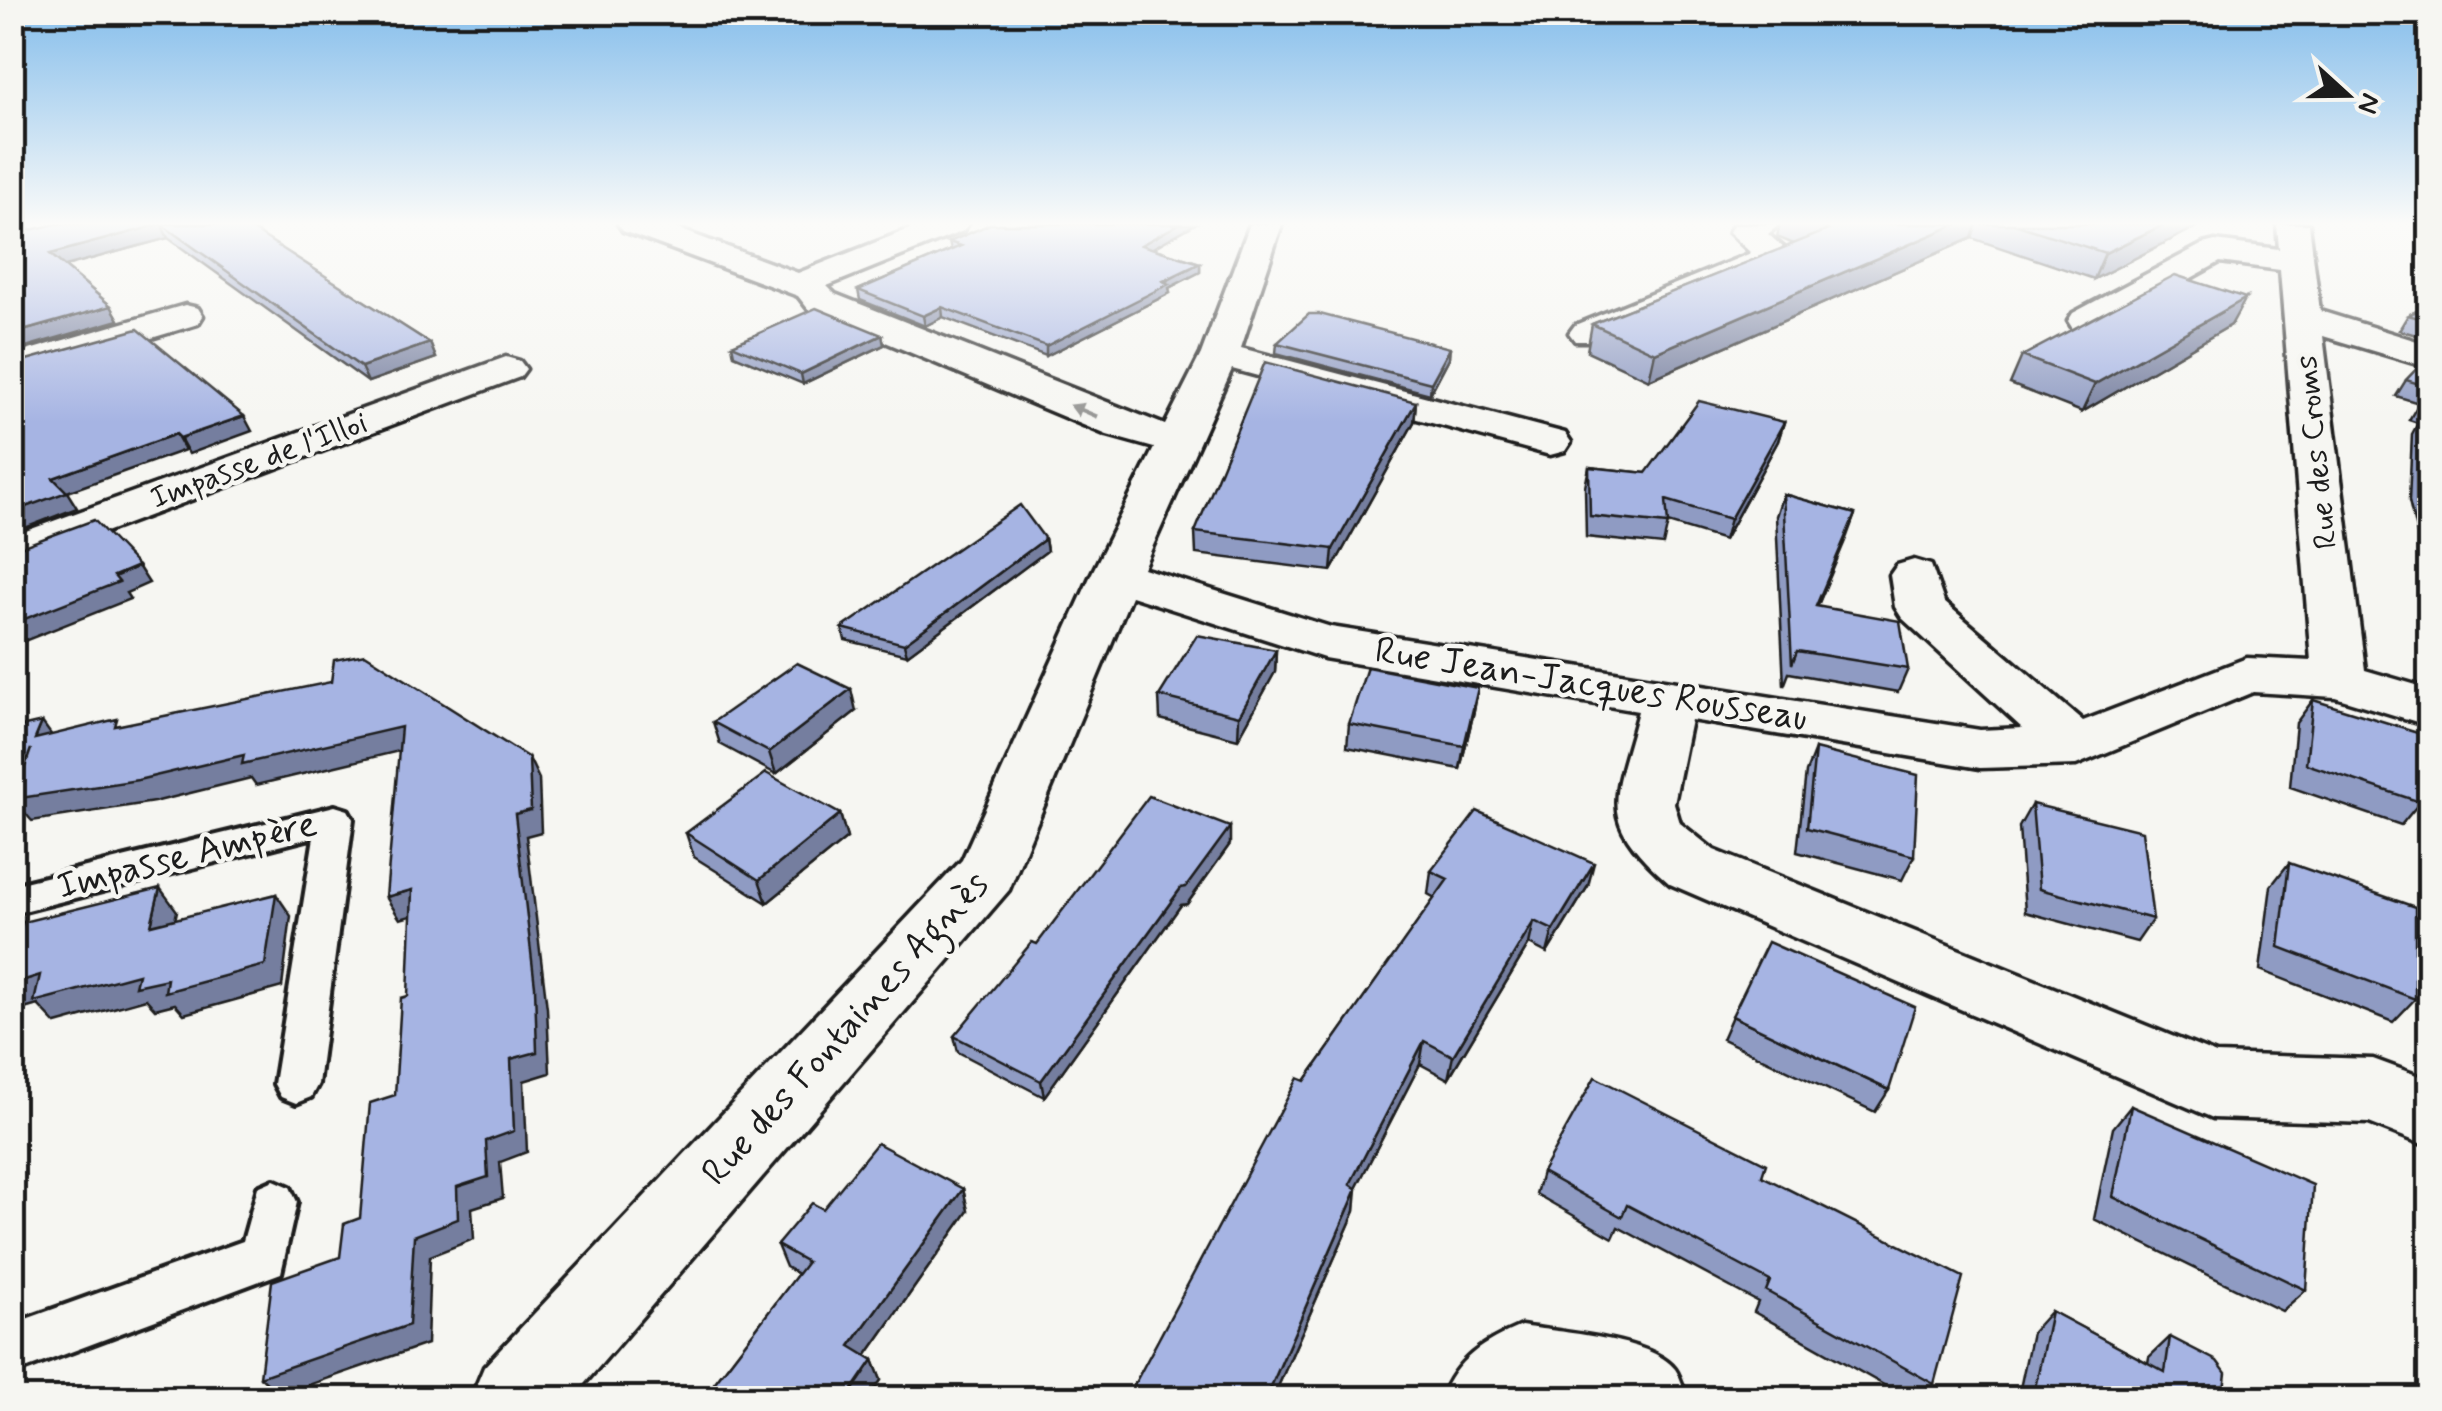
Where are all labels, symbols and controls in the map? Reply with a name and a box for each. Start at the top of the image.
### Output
north arrow [2297,45,2397,145]
text: N [2347,88,2389,118]
street label: Rue des Croms [2286,353,2348,551]
street label: Impasse de l'Illoi [145,402,373,520]
one-way arrow [1069,402,1099,418]
street label: Rue Jean-Jacques Rousseau [1371,627,1811,743]
street label: Impasse Ampère [52,800,322,912]
street label: Rue des Fontaines Agnès [692,861,1004,1199]

